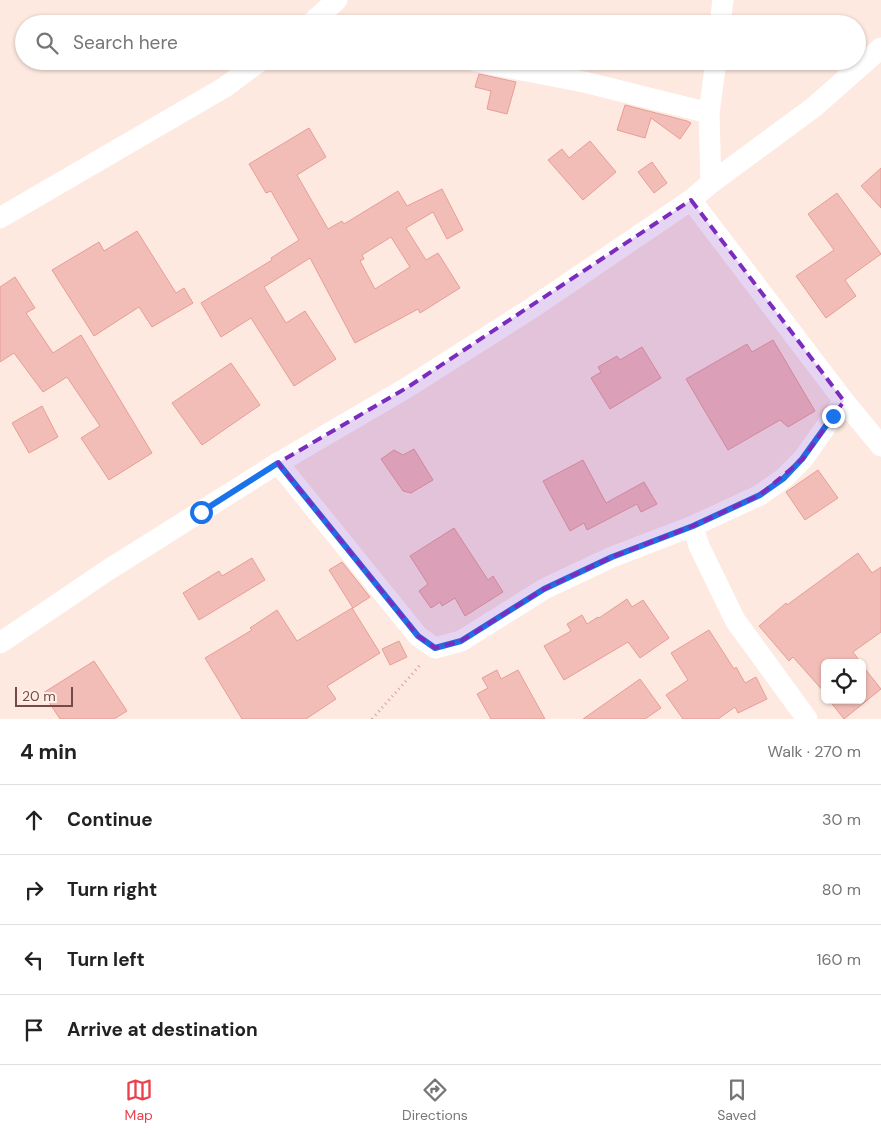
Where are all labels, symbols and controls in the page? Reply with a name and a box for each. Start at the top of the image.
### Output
search box [15,15,866,70]
icon: search [33,29,61,57]
text: Search here [73,30,178,55]
route end [822,405,845,428]
route start [190,501,213,524]
map controls [821,659,866,704]
button: locate [821,659,866,704]
scale bar [15,684,72,707]
text: 20 m [22,687,56,705]
text: 4 min [20,738,77,766]
text: Walk · 270 m [768,741,861,762]
icon: ahead [20,806,48,834]
text: Continue [67,807,153,832]
text: 30 m [822,809,861,830]
icon: right [20,876,48,904]
text: Turn right [67,877,157,902]
text: 80 m [822,879,861,900]
icon: left [20,946,48,974]
text: Turn left [67,947,145,972]
text: 160 m [817,949,861,970]
icon: arrive [20,1016,48,1044]
text: Arrive at destination [67,1017,258,1042]
tab: Map [125,1076,153,1124]
tab: Directions [402,1076,468,1124]
tab: Saved [717,1076,756,1124]

